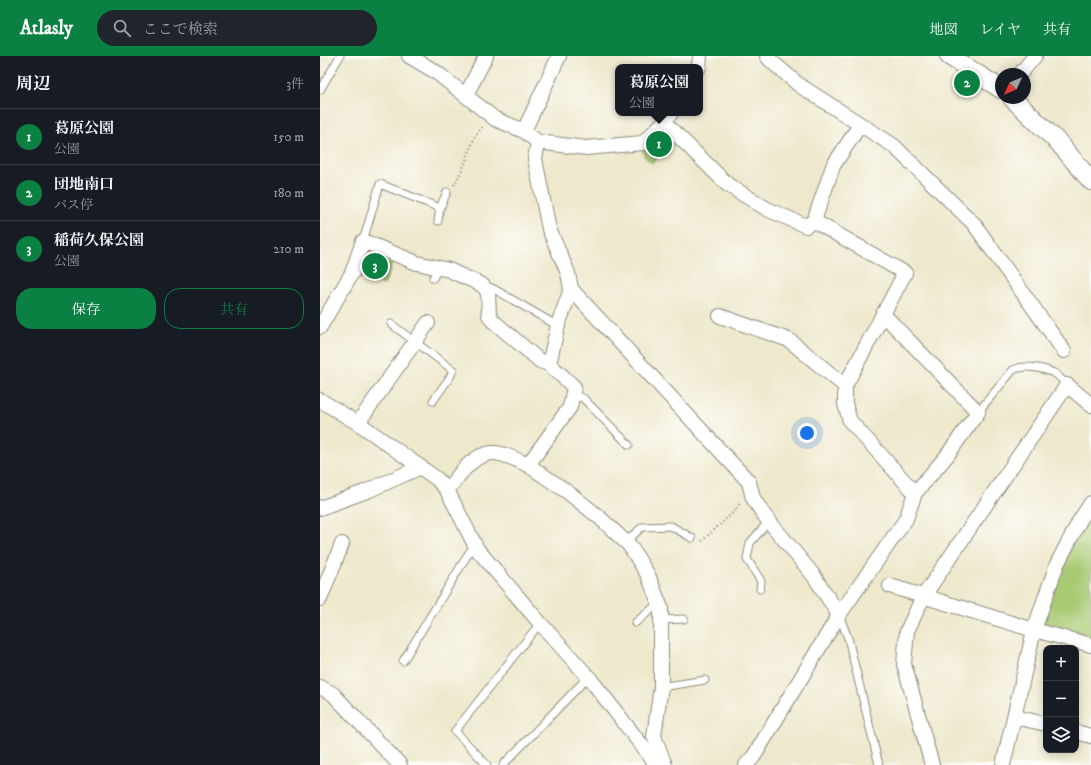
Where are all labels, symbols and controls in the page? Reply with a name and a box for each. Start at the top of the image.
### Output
search box [97,10,377,46]
text: Atlasly [20,17,73,40]
icon: search [111,17,133,39]
text: ここで検索 [143,20,218,39]
text: 地図 [930,21,958,39]
text: レイヤ [980,21,1021,39]
text: 共有 [1043,21,1071,39]
popup [615,64,703,116]
pin: 2 [954,68,980,98]
north arrow [995,68,1031,104]
text: 周辺 [16,73,50,95]
text: 葛原公園 [629,73,689,92]
text: 3件 [286,76,304,92]
text: 公園 [629,95,655,111]
text: 葛原公園 [54,119,114,138]
text: 1 [27,129,31,145]
text: 150 m [273,129,304,145]
pin: 1 [646,129,672,159]
text: 公園 [54,141,80,157]
text: 団地南口 [54,175,114,194]
text: 2 [26,185,32,201]
text: 180 m [273,185,304,201]
text: バス停 [54,197,93,213]
text: 稲荷久保公園 [54,231,144,250]
text: 3 [27,241,31,257]
text: 210 m [273,241,304,257]
pin: 3 [362,251,388,281]
text: 公園 [54,253,80,269]
button: 保存 [16,288,156,329]
button: 共有 [164,288,304,329]
your location [797,423,817,443]
map controls [1043,645,1079,753]
button: + [1043,645,1079,681]
button: − [1043,681,1079,717]
button: layers [1043,717,1079,753]

